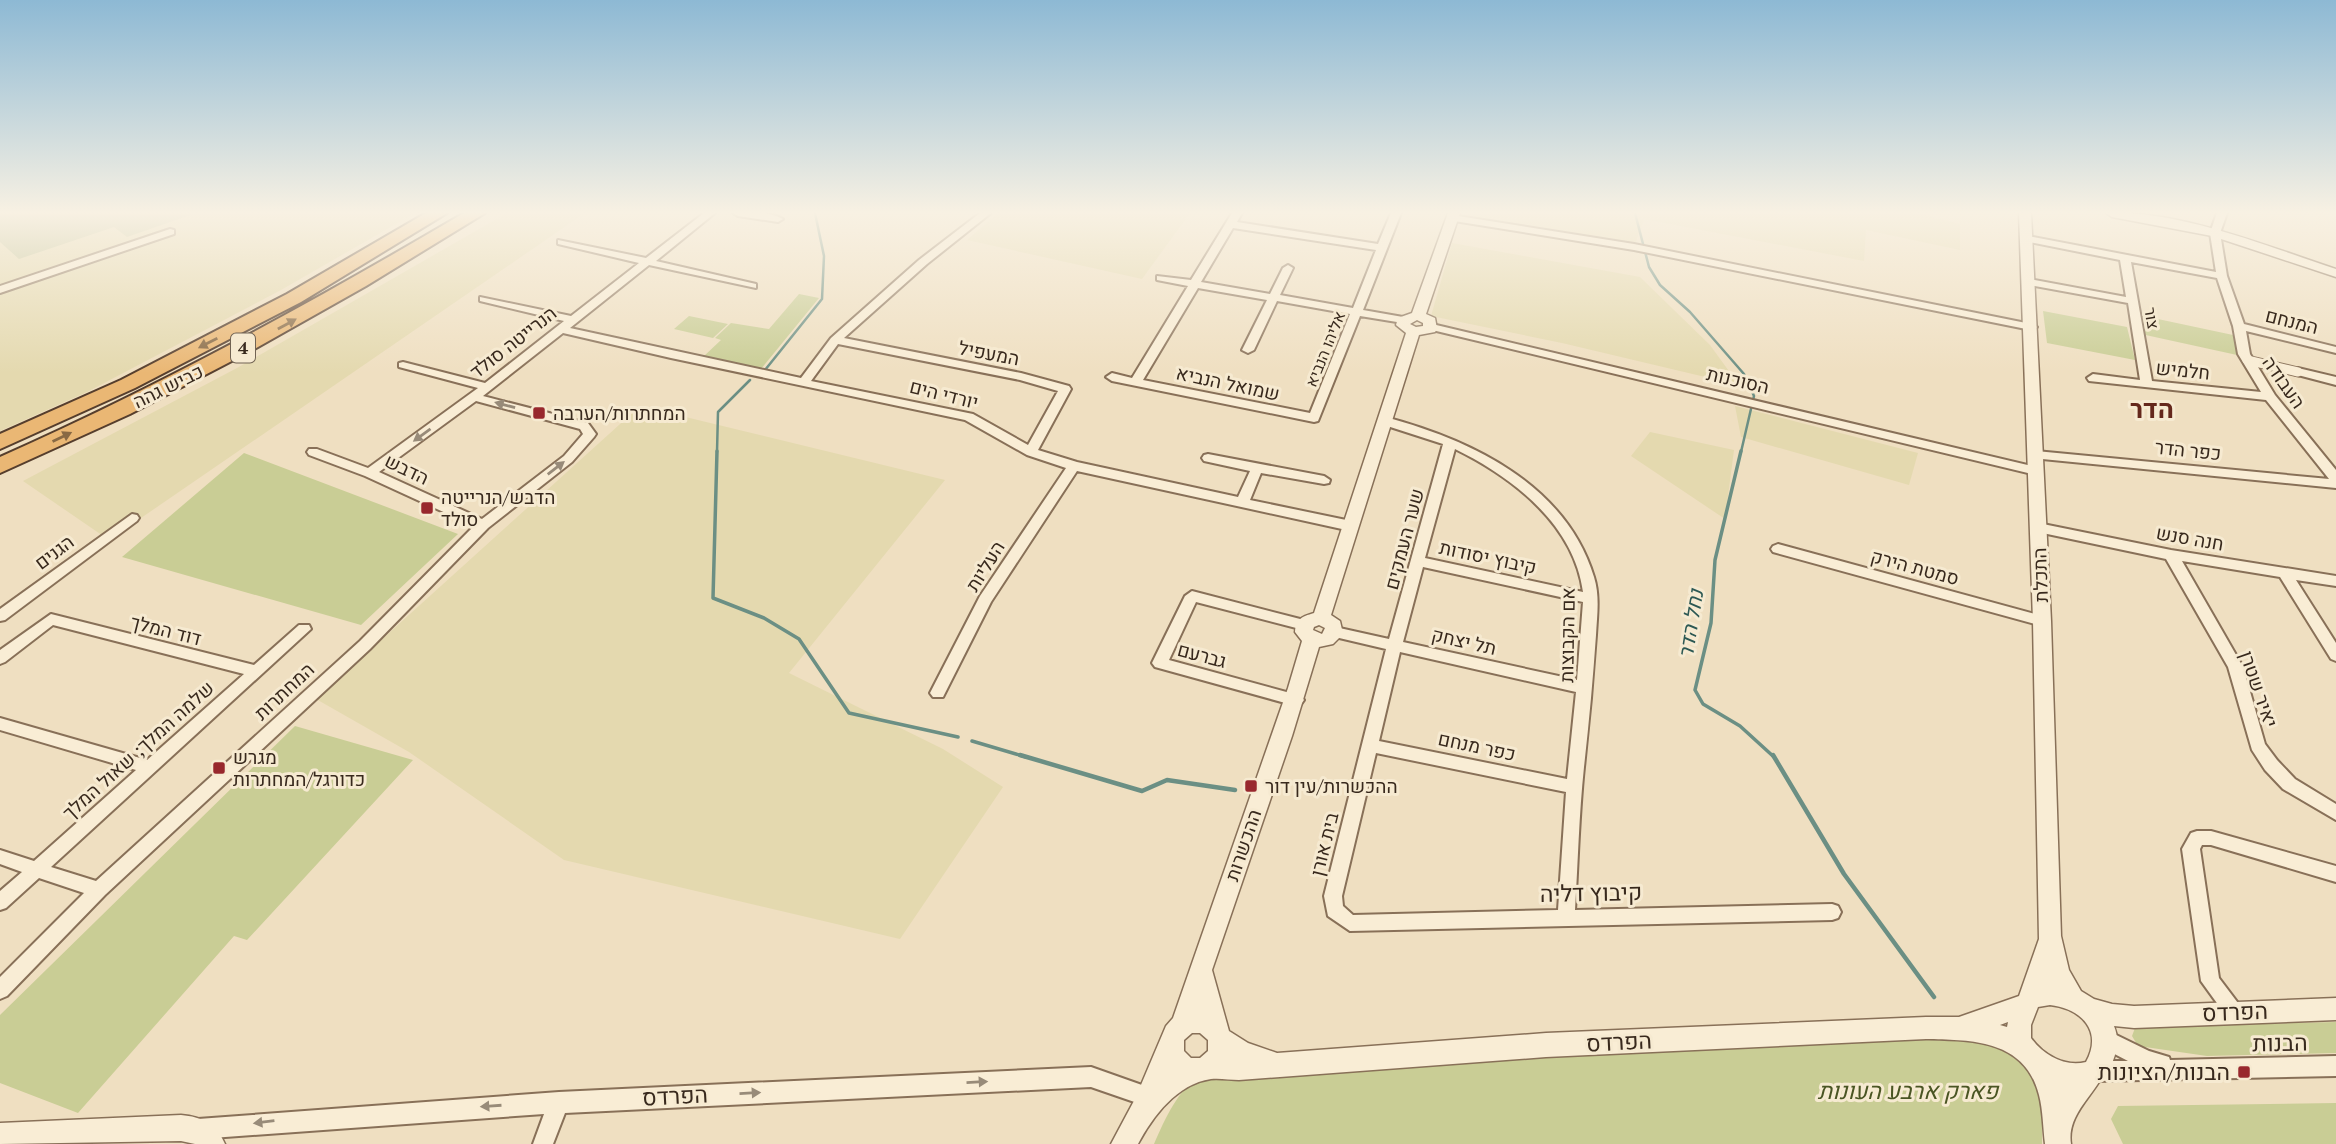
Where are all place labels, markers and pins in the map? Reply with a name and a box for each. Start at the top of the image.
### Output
place label: המחתרות/הערבה [553,400,686,425]
marker: המחתרות/הערבה [531,405,547,421]
place label: הדבש/הנרייטה סולד [441,484,555,531]
marker: הדבש/הנרייטה סולד [419,500,435,516]
place label: מגרש כדורגל/המחתרות [233,744,365,791]
marker: מגרש כדורגל/המחתרות [211,760,227,776]
place label: ההכשרות/עין דור [1265,773,1398,798]
marker: ההכשרות/עין דור [1243,778,1259,794]
place label: הבנות/הציונות [2098,1056,2230,1087]
marker: הבנות/הציונות [2236,1064,2252,1080]

